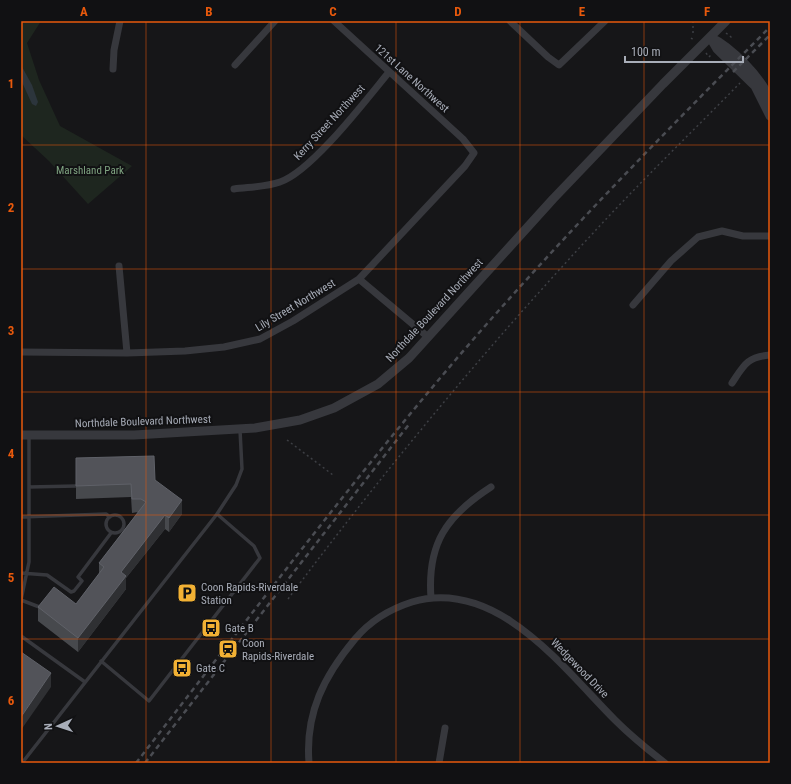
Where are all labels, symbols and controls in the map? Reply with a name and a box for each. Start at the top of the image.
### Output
text: A [80,4,88,19]
text: B [205,4,213,19]
text: C [329,4,337,19]
text: D [454,4,462,19]
text: E [579,4,586,19]
text: F [704,4,710,19]
scale bar [625,38,743,64]
street label: 121st Lane Northwest [372,42,452,115]
text: 100 m [631,45,661,59]
text: 1 [8,76,14,91]
street label: Kerry Street Northwest [291,82,368,163]
park label: Marshland Park [56,164,124,177]
text: 2 [8,200,15,215]
street label: Northdale Boulevard Northwest [383,256,486,365]
street label: Lily Street Northwest [253,276,338,334]
text: 3 [8,323,14,338]
street label: Northdale Boulevard Northwest [75,413,211,430]
text: 4 [8,446,15,461]
text: 5 [8,570,15,585]
place label: Coon Rapids-Riverdale Station [201,581,298,607]
parking icon: Coon Rapids-Riverdale Station [176,582,198,604]
bus stop icon: Gate B [200,617,222,639]
place label: Gate B [225,622,254,635]
street label: Wedgewood Drive [548,636,611,701]
place label: Coon Rapids-Riverdale [242,637,314,663]
station icon: Coon Rapids-Riverdale [217,638,239,660]
bus stop icon: Gate C [171,657,193,679]
place label: Gate C [196,662,225,675]
text: 6 [8,693,15,708]
north arrow [38,706,78,746]
text: N [42,723,55,730]

